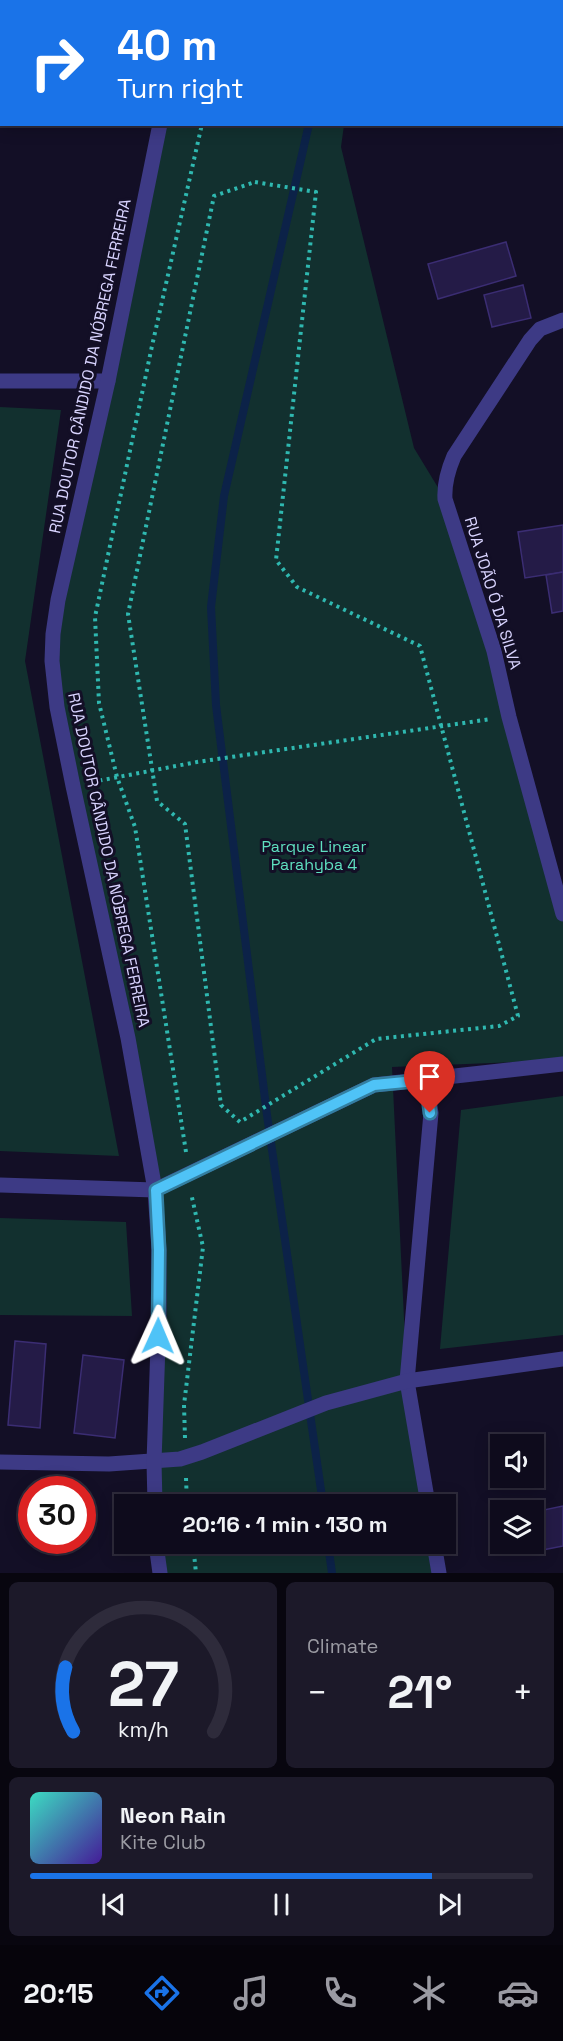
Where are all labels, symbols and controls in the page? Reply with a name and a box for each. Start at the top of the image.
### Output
text: 40 m [117,19,217,72]
icon: right [18,24,96,102]
text: Turn right [117,71,244,106]
street label: RUA DOUTOR CÂNDIDO DA NÓBREGA FERREIRA [44,197,136,535]
street label: RUA JOÃO Ó DA SILVA [460,514,526,672]
street label: RUA DOUTOR CÂNDIDO DA NÓBREGA FERREIRA [63,691,155,1029]
park label: Parque Linear Parahyba 4 [261,836,367,875]
pin [404,1051,455,1113]
icon: arrive [413,1060,446,1093]
position arrow [126,1304,190,1368]
map controls [490,1434,544,1554]
button: sound [490,1434,544,1488]
speed limit sign: 30 [18,1476,96,1554]
button: layers [490,1500,544,1554]
text: 20:16 · 1 min · 130 m [182,1510,388,1538]
text: Climate [307,1633,378,1659]
text: 27 [107,1645,179,1724]
text: 21° [388,1664,452,1721]
text: − [307,1672,327,1714]
text: + [513,1672,533,1714]
text: km/h [117,1716,169,1743]
text: Neon Rain [120,1801,226,1829]
text: Kite Club [120,1829,206,1855]
icon: previous [97,1888,130,1921]
icon: pause [265,1888,298,1921]
icon: next [433,1888,466,1921]
icon: directions [141,1972,183,2014]
icon: music [230,1972,272,2014]
icon: phone [319,1972,361,2014]
icon: climate [408,1972,450,2014]
icon: car [497,1972,539,2014]
text: 20:15 [24,1976,94,2011]

